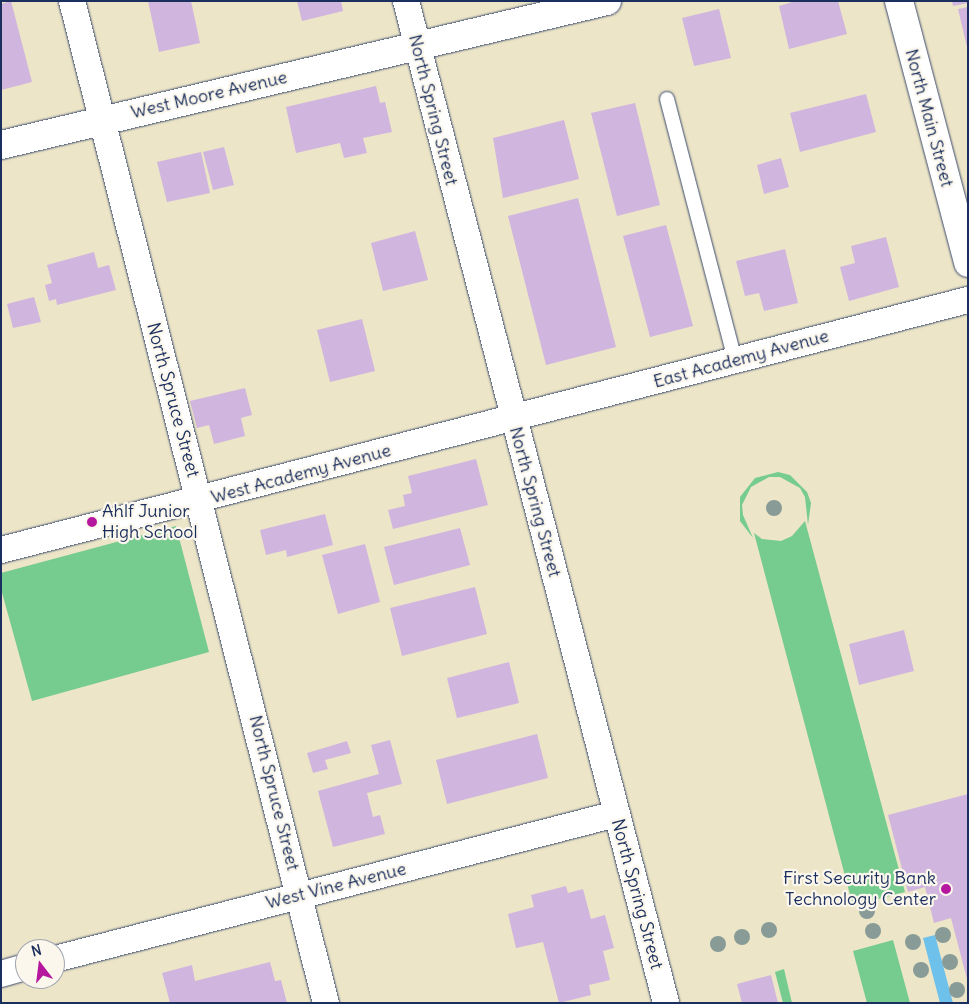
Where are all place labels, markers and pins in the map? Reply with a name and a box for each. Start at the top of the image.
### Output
place label: Ahlf Junior High School [102,501,197,544]
marker: Ahlf Junior High School [86,516,98,528]
place label: First Security Bank Technology Center [783,868,936,911]
marker: First Security Bank Technology Center [940,883,952,895]

